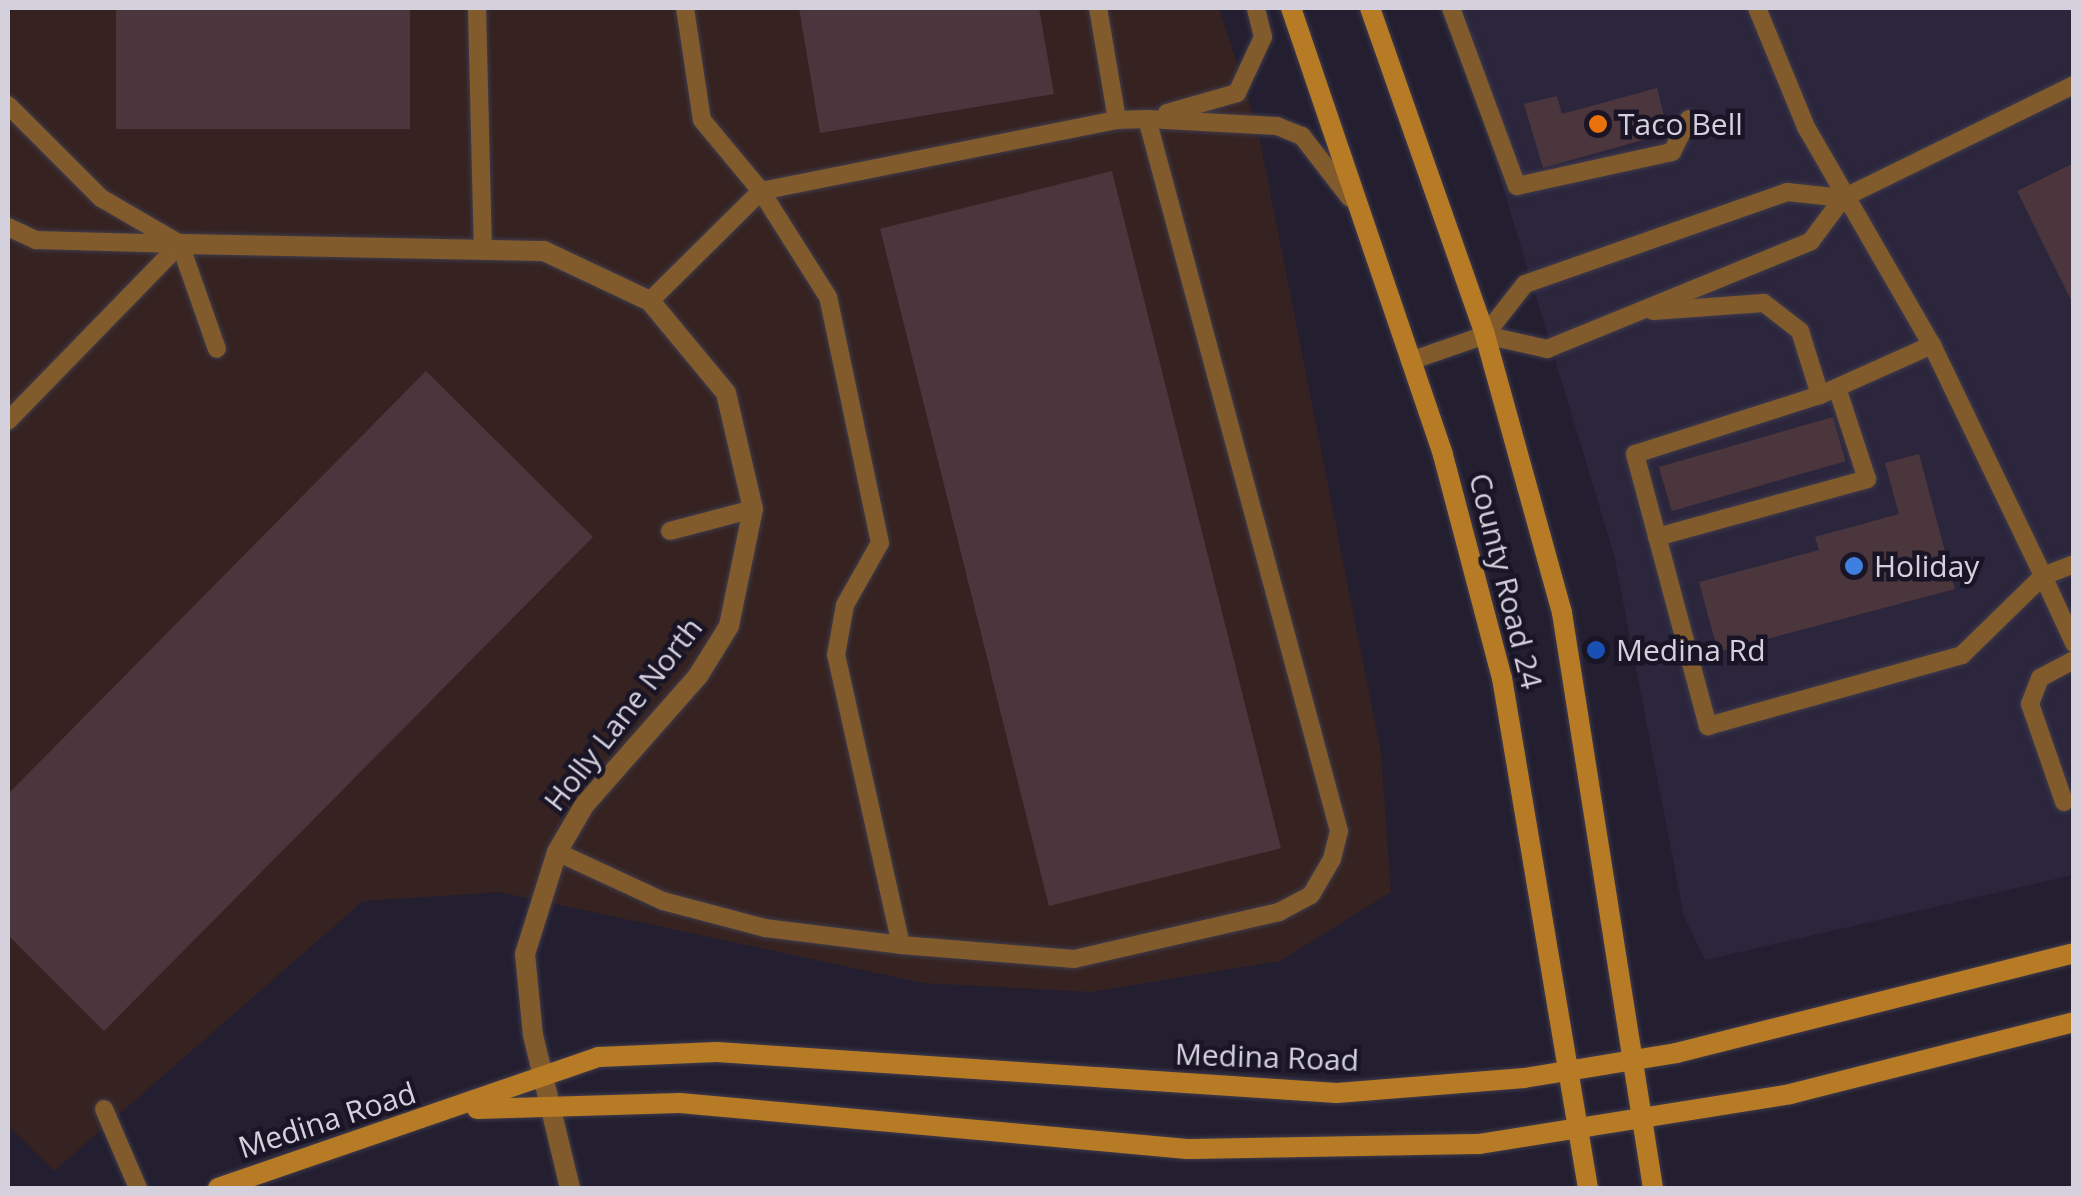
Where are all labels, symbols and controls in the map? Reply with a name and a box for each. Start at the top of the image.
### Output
place label: Taco Bell [1618,106,1743,142]
marker: Taco Bell [1587,113,1609,135]
street label: County Road 24 [1462,469,1550,693]
place label: Holiday [1874,548,1979,584]
marker: Holiday [1843,555,1865,577]
street label: Holly Lane North [536,610,710,818]
place label: Medina Rd [1616,632,1765,668]
marker: Medina Rd [1585,639,1607,661]
street label: Medina Road [1174,1036,1360,1078]
street label: Medina Road [234,1074,420,1166]

